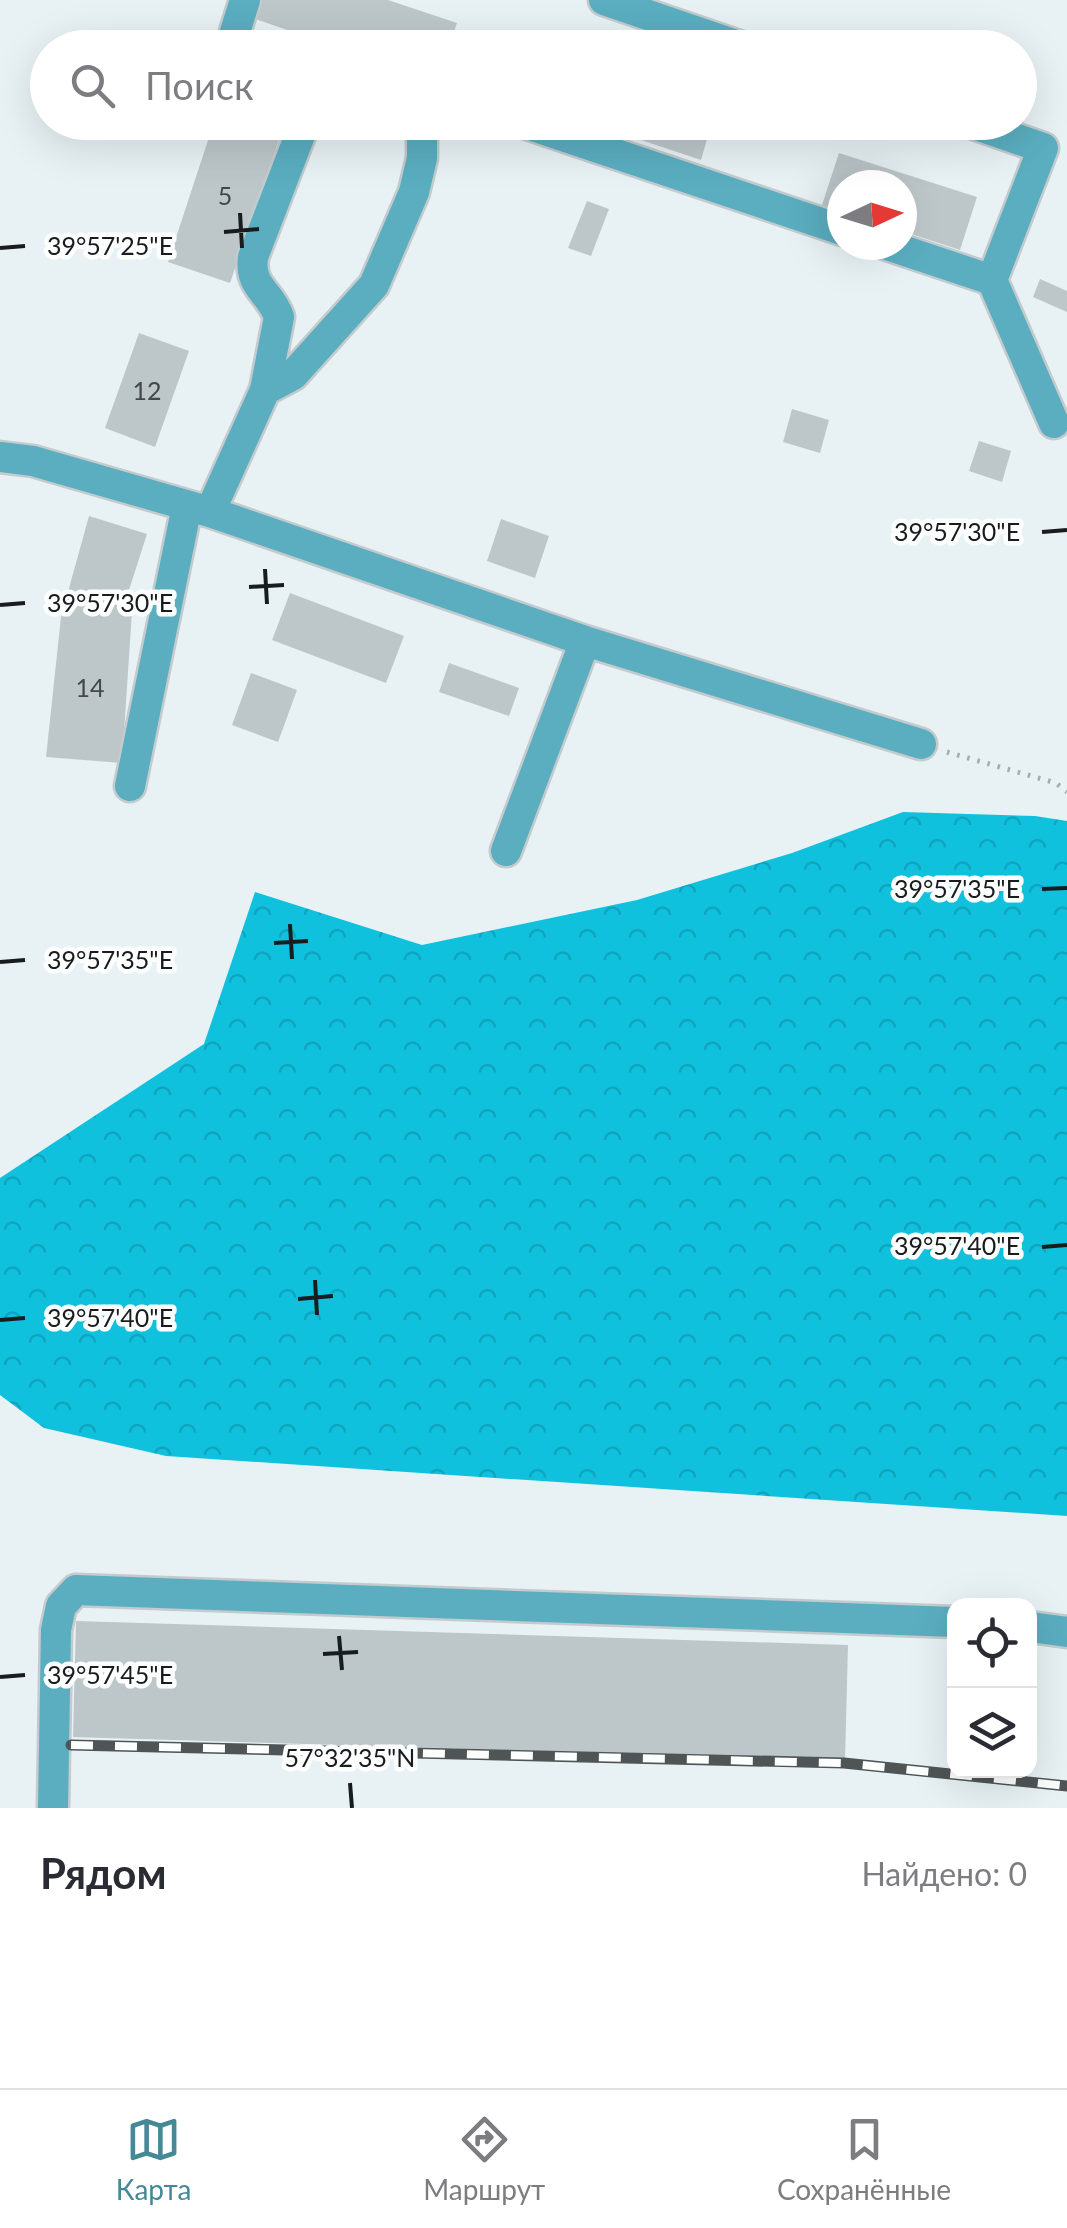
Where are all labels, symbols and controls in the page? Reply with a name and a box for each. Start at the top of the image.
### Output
search box [30,30,1037,140]
icon: search [65,58,120,113]
text: Поиск [145,62,254,108]
north arrow [827,170,917,260]
house number: 5 [218,180,232,210]
text: 39°57'25"E [47,230,173,260]
house number: 12 [132,375,162,405]
text: 39°57'30"E [894,516,1020,546]
text: 39°57'30"E [47,587,173,617]
house number: 14 [75,672,105,702]
text: 39°57'35"E [894,873,1020,903]
text: 39°57'35"E [47,944,173,974]
text: 39°57'40"E [894,1230,1020,1260]
text: 39°57'40"E [47,1302,173,1332]
map controls [947,1598,1037,1778]
button: locate [947,1598,1037,1688]
text: 39°57'45"E [47,1659,173,1689]
button: layers [947,1688,1037,1778]
text: 57°32'35"N [285,1742,415,1772]
text: Рядом [40,1848,167,1898]
text: Найдено: 0 [861,1854,1027,1893]
tab: Карта [116,2112,192,2206]
tab: Маршрут [423,2112,545,2206]
tab: Сохранённые [777,2112,951,2206]

